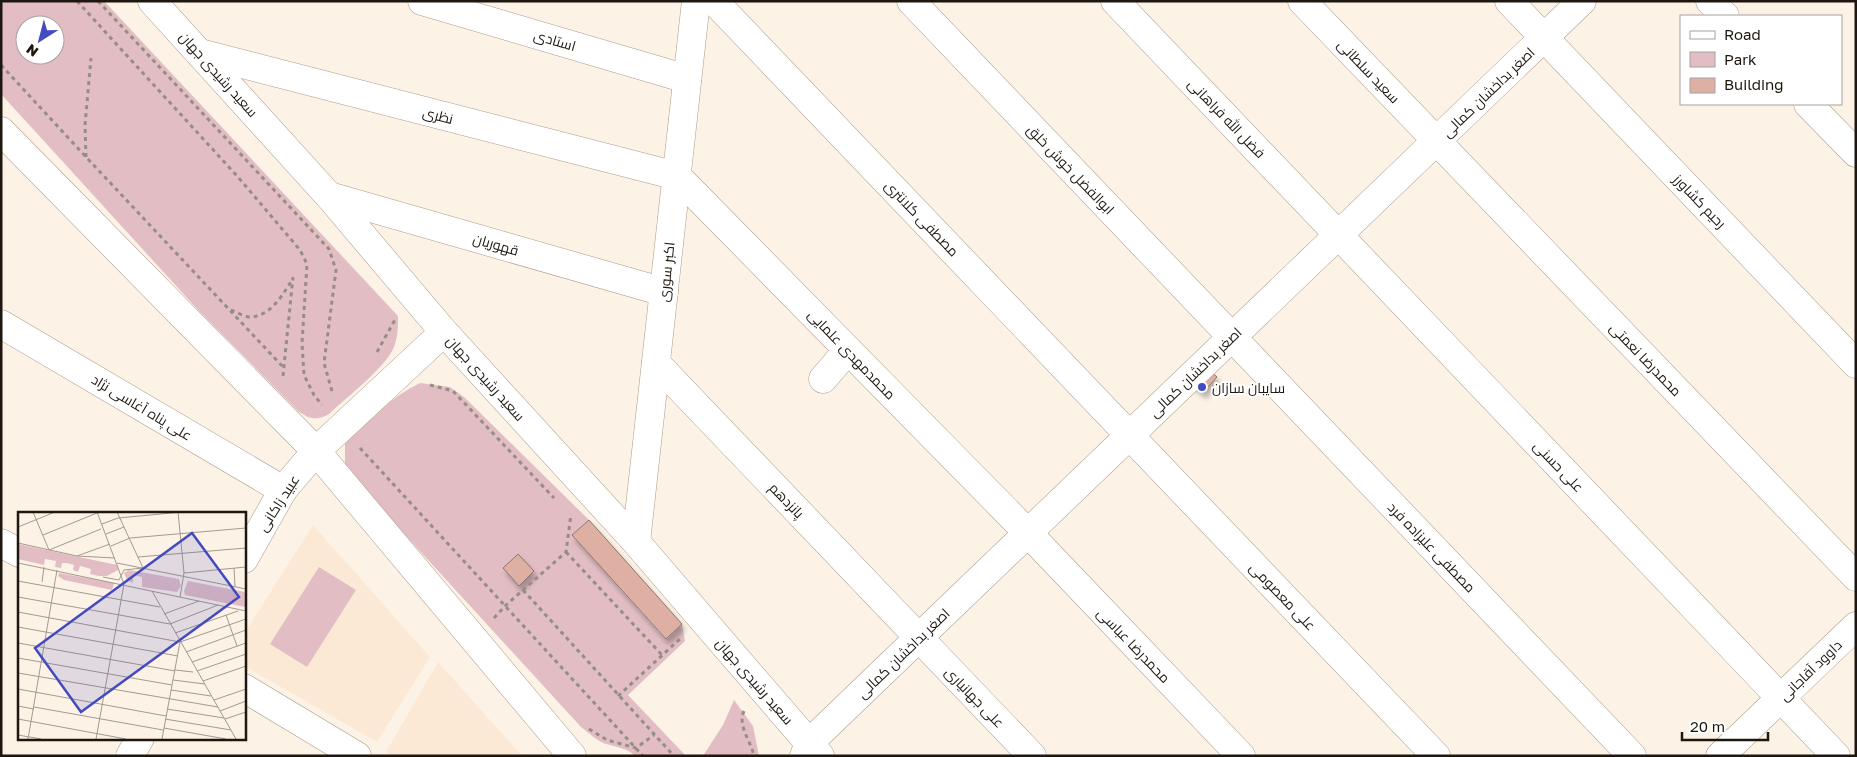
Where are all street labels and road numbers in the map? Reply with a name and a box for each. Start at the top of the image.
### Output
street label: استادی [532,26,578,54]
street label: سعید رشیدی جهان [176,28,262,120]
street label: سعید سلطانی [1334,36,1404,106]
street label: اصغر بداخشان کمالی [1438,43,1538,141]
street label: فضل الله فراهانی [1185,75,1269,161]
street label: نظری [421,103,455,127]
street label: ابوالفضل خوش خلق [1023,121,1118,218]
street label: رحیم کشاورز [1668,170,1730,233]
street label: مصطفی کلانتری [882,176,962,260]
street label: قهوریان [471,229,521,259]
street label: اکبر سوری [654,241,678,303]
street label: محمدمهدی علمایی [805,306,899,402]
street label: محمدرضا نعمتی [1607,319,1685,399]
street label: اصغر بداخشان کمالی [1145,323,1245,421]
street label: سعید رشیدی جهان [443,332,529,424]
street label: علی پناه آغاسی نژاد [88,370,195,445]
street label: علی حسنی [1530,437,1588,495]
street label: عبید زاکانی [253,472,303,534]
street label: پانزدهم [765,479,808,523]
street label: مصطفی علیزاده فرد [1385,498,1479,596]
street label: علی معصومی [1246,559,1320,633]
street label: اصغر بداخشان کمالی [853,604,953,702]
street label: محمدرضا عباسی [1094,604,1174,686]
street label: سعید رشیدی جهان [713,634,797,728]
street label: داوود آقاجانی [1775,636,1845,704]
street label: علی جهانیاری [942,663,1008,731]

